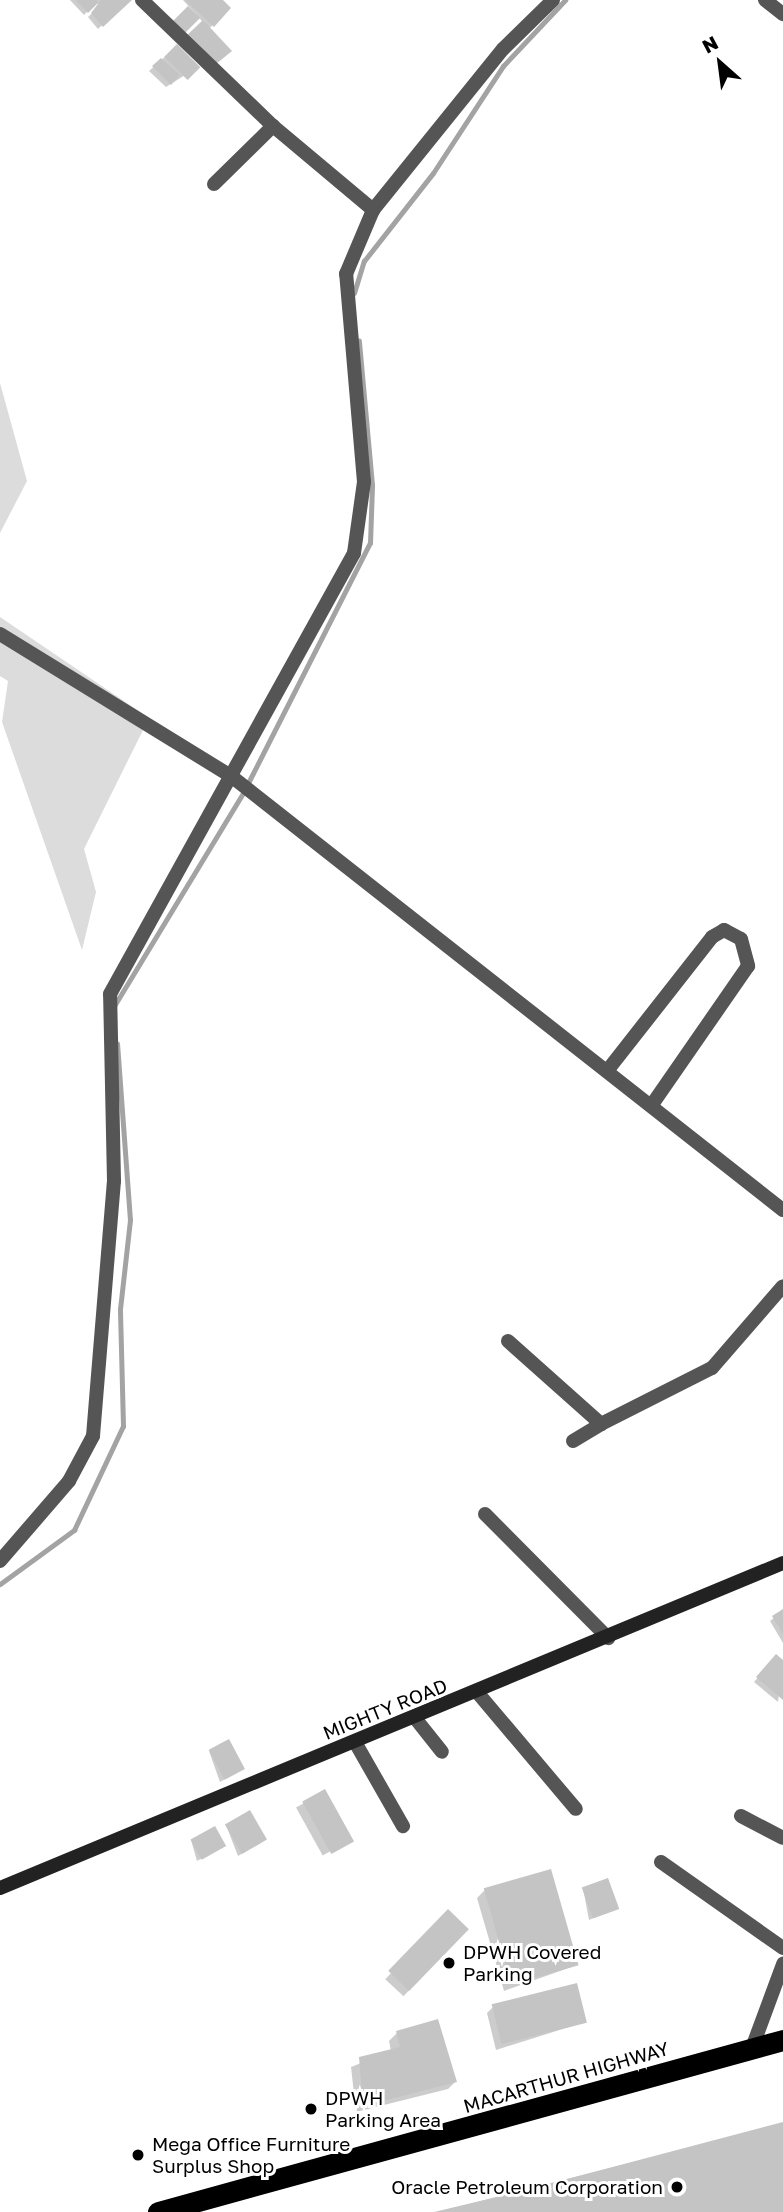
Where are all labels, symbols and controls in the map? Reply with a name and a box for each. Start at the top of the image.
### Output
north arrow [685,28,755,98]
text: N [698,30,722,58]
street label: MIGHTY ROAD [320,1674,450,1744]
place label: DPWH Covered Parking [463,1941,601,1985]
marker: DPWH Covered Parking [441,1955,457,1971]
street label: MACARTHUR HIGHWAY [461,2037,671,2117]
place label: DPWH Parking Area [325,2087,441,2131]
marker: DPWH Parking Area [303,2101,319,2117]
place label: Mega Office Furniture Surplus Shop [152,2133,350,2177]
marker: Mega Office Furniture Surplus Shop [130,2147,146,2163]
place label: Oracle Petroleum Corporation [391,2176,663,2198]
marker: Oracle Petroleum Corporation [669,2179,685,2195]

